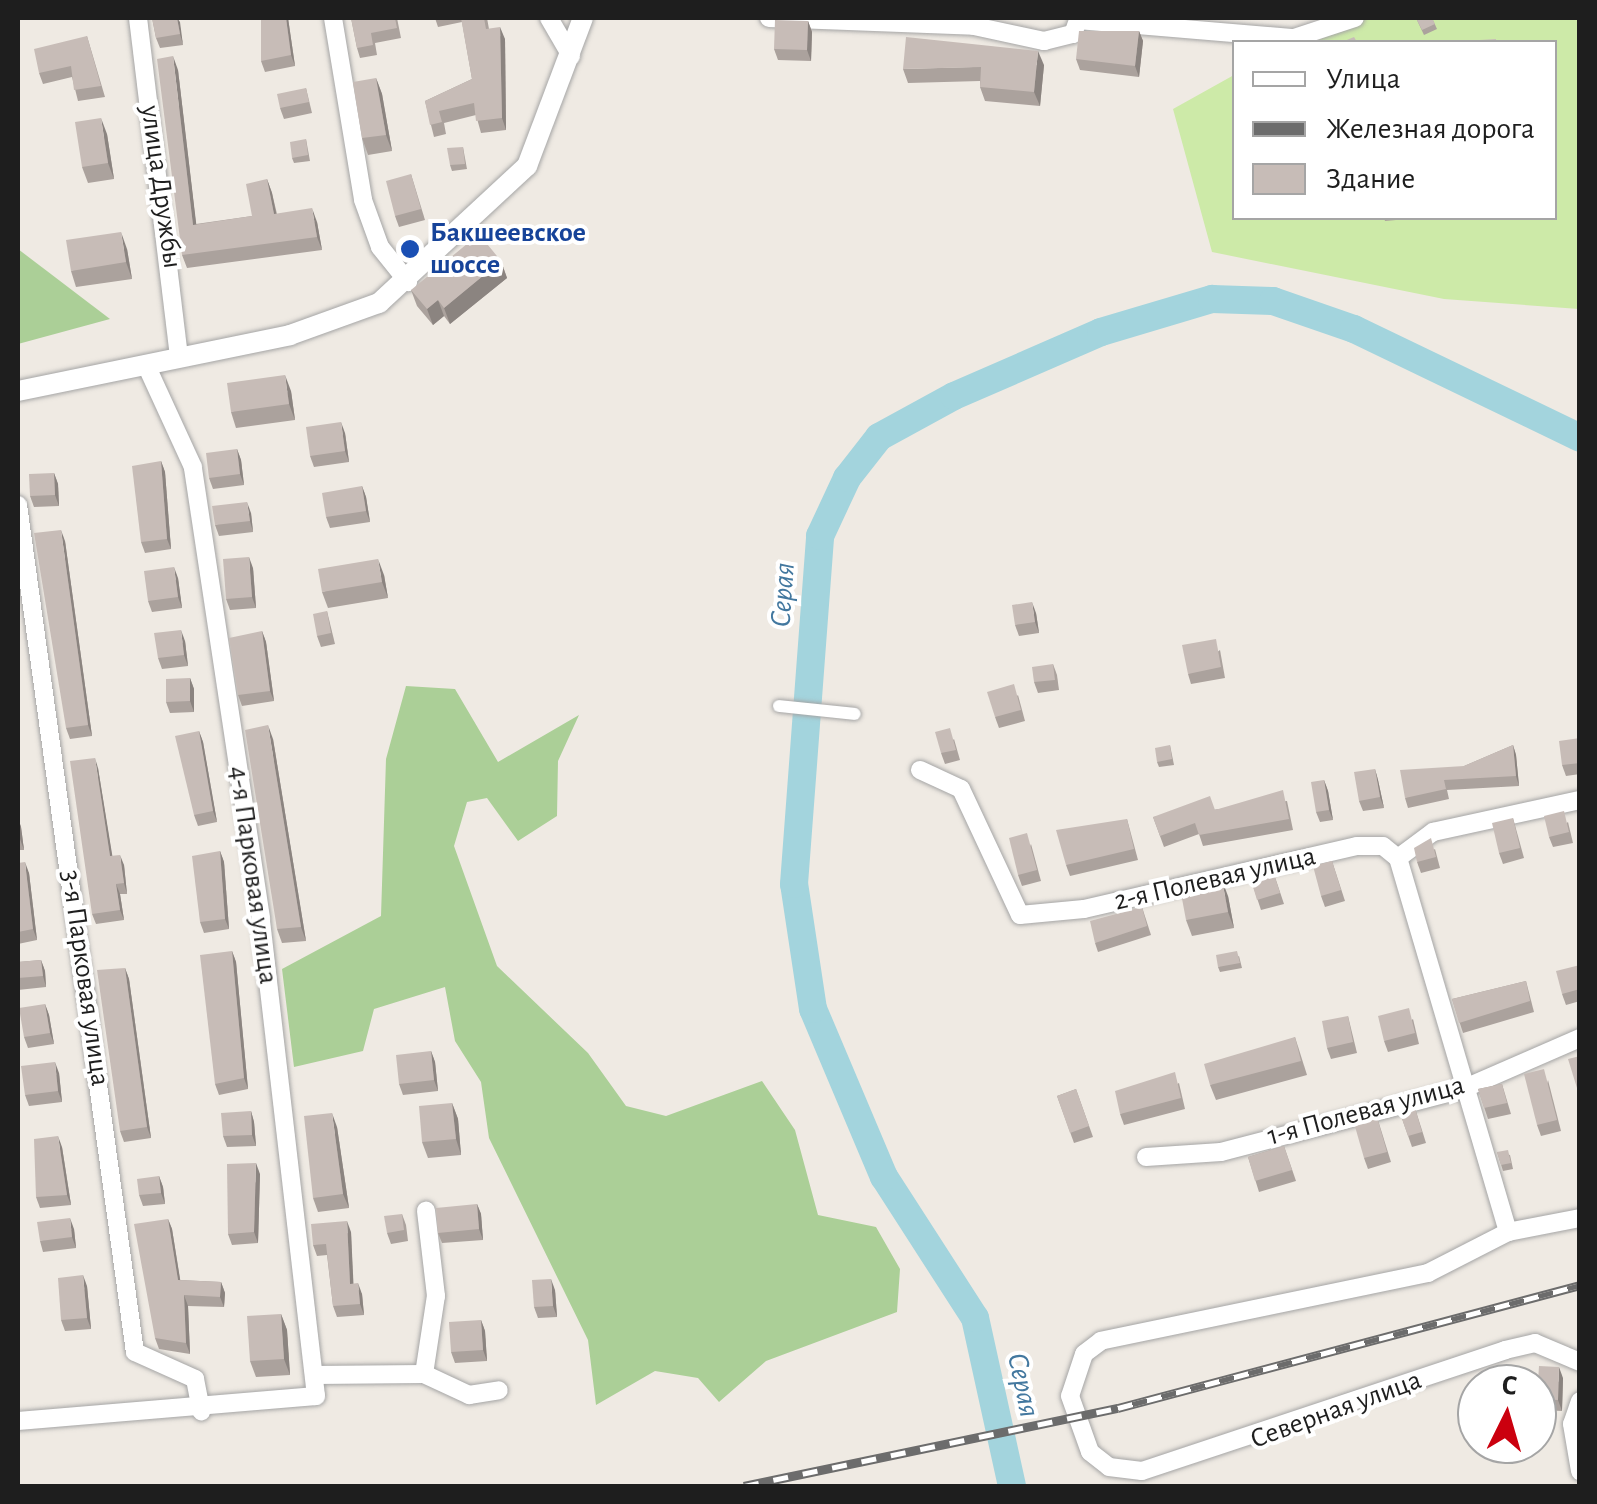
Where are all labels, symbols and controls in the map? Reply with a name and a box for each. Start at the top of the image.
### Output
legend [1232,40,1557,220]
text: Улица [1326,64,1401,94]
street label: улица Дружбы [133,103,189,271]
text: Железная дорога [1326,114,1535,144]
text: Здание [1326,164,1415,194]
place label: Бакшеевское шоссе [430,216,586,282]
marker: Бакшеевское шоссе [399,238,421,260]
water label: Серая [763,561,803,629]
street label: 4-я Парковая улица [221,764,285,986]
street label: 2-я Полевая улица [1111,839,1319,919]
street label: 3-я Парковая улица [53,868,117,1088]
street label: 1-я Полевая улица [1264,1069,1468,1153]
water label: Серая [999,1350,1047,1420]
street label: Северная улица [1246,1363,1426,1457]
north arrow [1457,1364,1557,1464]
text: С [1500,1371,1518,1401]

